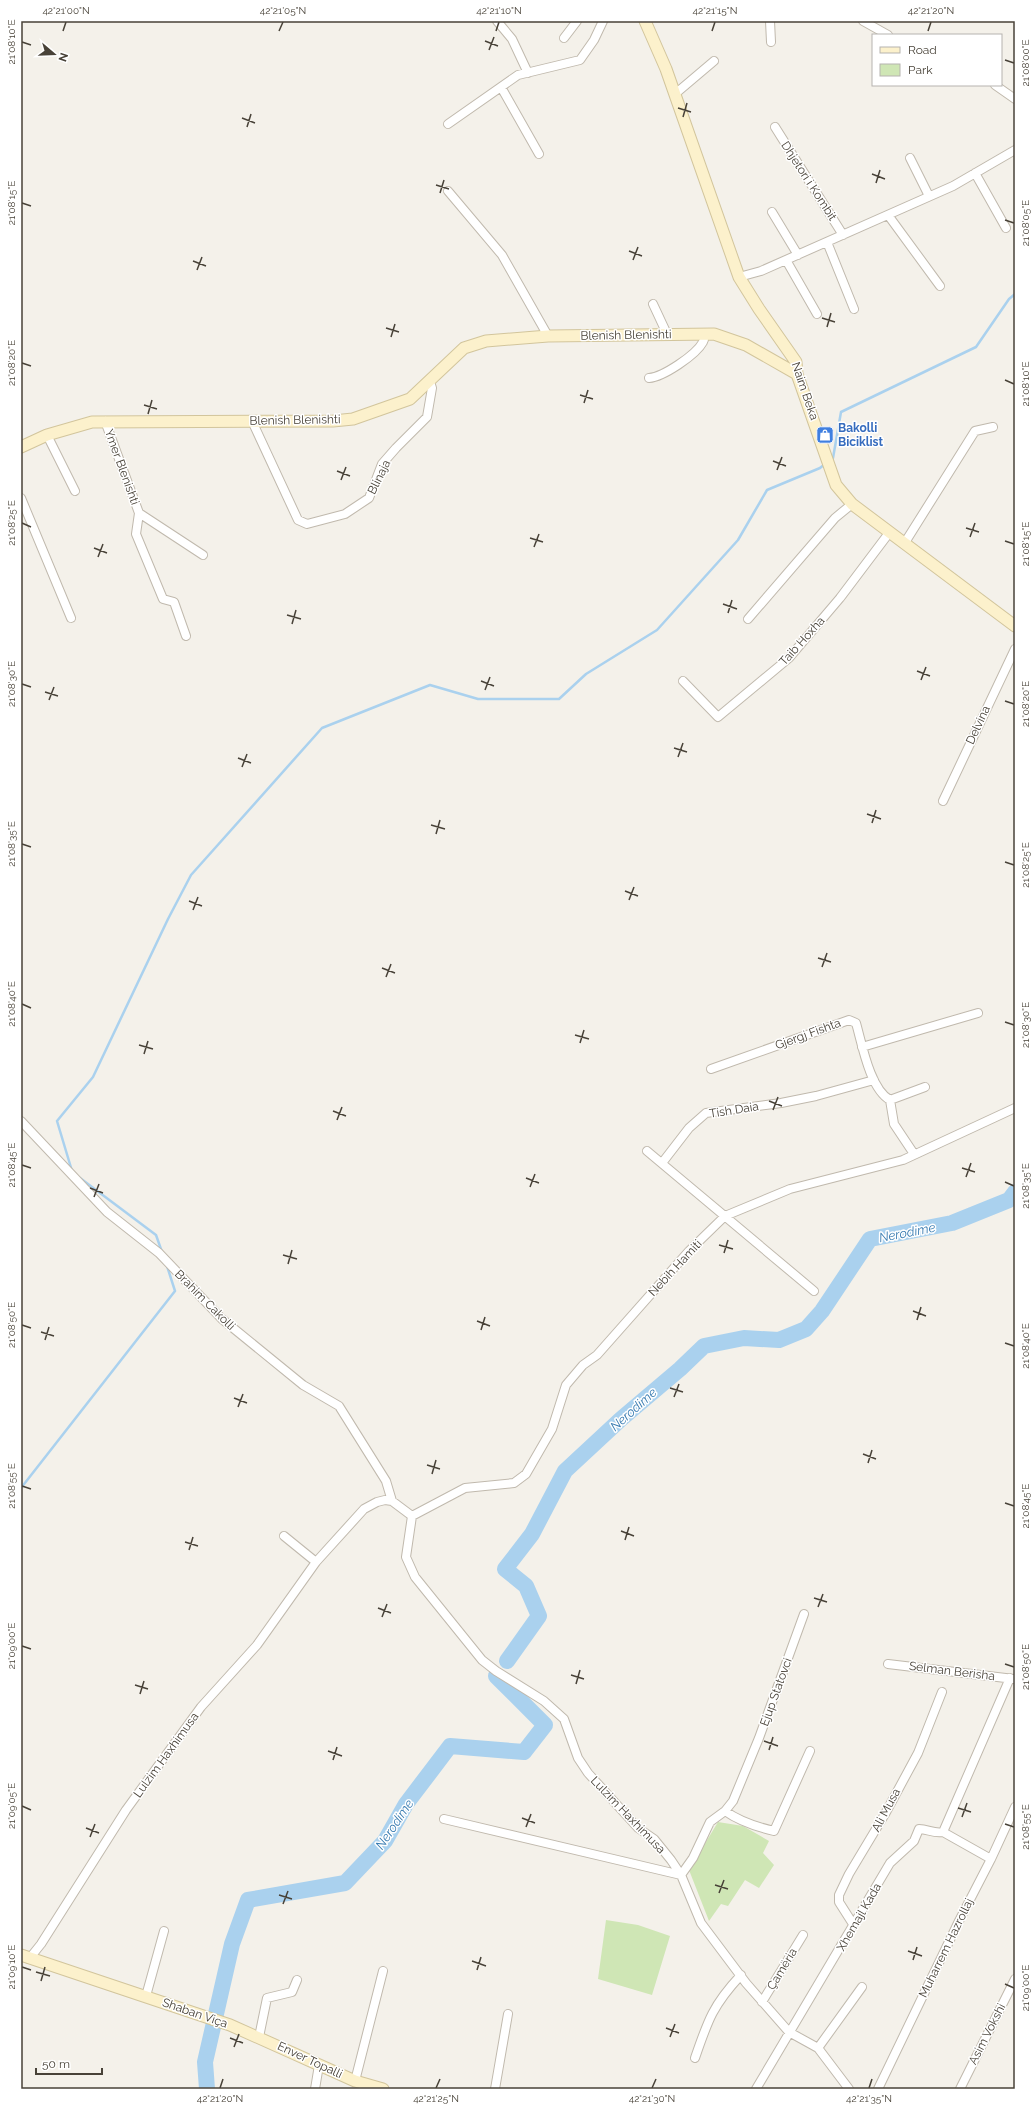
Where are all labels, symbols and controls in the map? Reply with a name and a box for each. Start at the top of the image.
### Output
text: 42°21'00"N [42,5,90,16]
text: 42°21'05"N [260,5,306,16]
text: 42°21'10"N [476,5,522,16]
text: 42°21'15"N [693,5,737,16]
text: 42°21'20"N [908,5,954,16]
text: 21°08'10"E [6,19,17,65]
north arrow [34,34,74,74]
legend [872,34,1002,86]
text: 21°08'00"E [1020,40,1031,86]
text: Road [908,43,937,57]
text: N [55,51,70,63]
text: Park [908,63,933,77]
street label: Dhjetori i Kombit [778,139,840,223]
text: 21°08'15"E [6,181,17,225]
text: 21°08'05"E [1020,200,1031,246]
street label: Blenish Blenishti [580,327,672,343]
text: 21°08'20"E [6,340,17,386]
street label: Naim Beka [789,360,821,422]
text: 21°08'10"E [1020,361,1031,407]
street label: Blenish Blenishti [249,412,341,428]
place label: Bakolli Biciklist [838,421,884,449]
shop icon: Bakolli Biciklist [815,425,835,445]
street label: Ymer Blenishti [102,427,142,507]
street label: Blinaja [365,457,393,497]
text: 21°08'25"E [6,500,17,546]
text: 21°08'15"E [1020,522,1031,566]
street label: Taib Hoxha [776,614,828,668]
text: 21°08'30"E [6,661,17,707]
text: 21°08'20"E [1020,681,1031,727]
street label: Delvina [963,703,993,747]
text: 21°08'35"E [6,821,17,867]
text: 21°08'25"E [1020,842,1031,888]
text: 21°08'40"E [6,981,17,1027]
text: 21°08'30"E [1020,1002,1031,1048]
street label: Gjergj Fishta [773,1016,843,1052]
street label: Tish Daia [708,1099,760,1121]
text: 21°08'45"E [6,1143,17,1187]
text: 21°08'35"E [1020,1163,1031,1209]
water label: Nerodime [878,1220,937,1245]
street label: Nebih Hamiti [645,1237,705,1299]
street label: Brahim Cakolli [172,1267,238,1333]
text: 21°08'50"E [6,1302,17,1348]
text: 21°08'40"E [1020,1323,1031,1369]
water label: Nerodime [607,1385,660,1434]
text: 21°08'55"E [6,1463,17,1509]
text: 21°08'45"E [1020,1484,1031,1528]
text: 21°09'00"E [6,1623,17,1669]
text: 21°08'50"E [1020,1644,1031,1690]
street label: Ejup Statovci [757,1656,795,1728]
street label: Selman Berisha [908,1659,996,1683]
street label: Lulzim Haxhimusa [131,1710,201,1800]
street label: Lulzim Haxhimusa [588,1774,668,1856]
text: 21°09'05"E [6,1783,17,1829]
street label: Ali Musa [869,1786,903,1834]
water label: Nerodime [372,1796,417,1852]
text: 21°08'55"E [1020,1804,1031,1850]
street label: Xhemajl Kada [834,1881,884,1953]
street label: Muharrem Hazrollaj [916,1896,976,2000]
text: 21°09'10"E [6,1945,17,1989]
street label: Çamëria [764,1946,800,1992]
text: 21°09'00"E [1020,1965,1031,2011]
street label: Shaban Viça [160,1995,230,2031]
street label: Asim Vokshi [966,2001,1008,2067]
street label: Enver Topalli [275,2039,345,2081]
scale bar [36,2050,102,2076]
text: 50 m [42,2057,70,2071]
text: 42°21'20"N [197,2093,243,2104]
text: 42°21'25"N [413,2093,459,2104]
text: 42°21'30"N [629,2093,675,2104]
text: 42°21'35"N [846,2093,892,2104]

